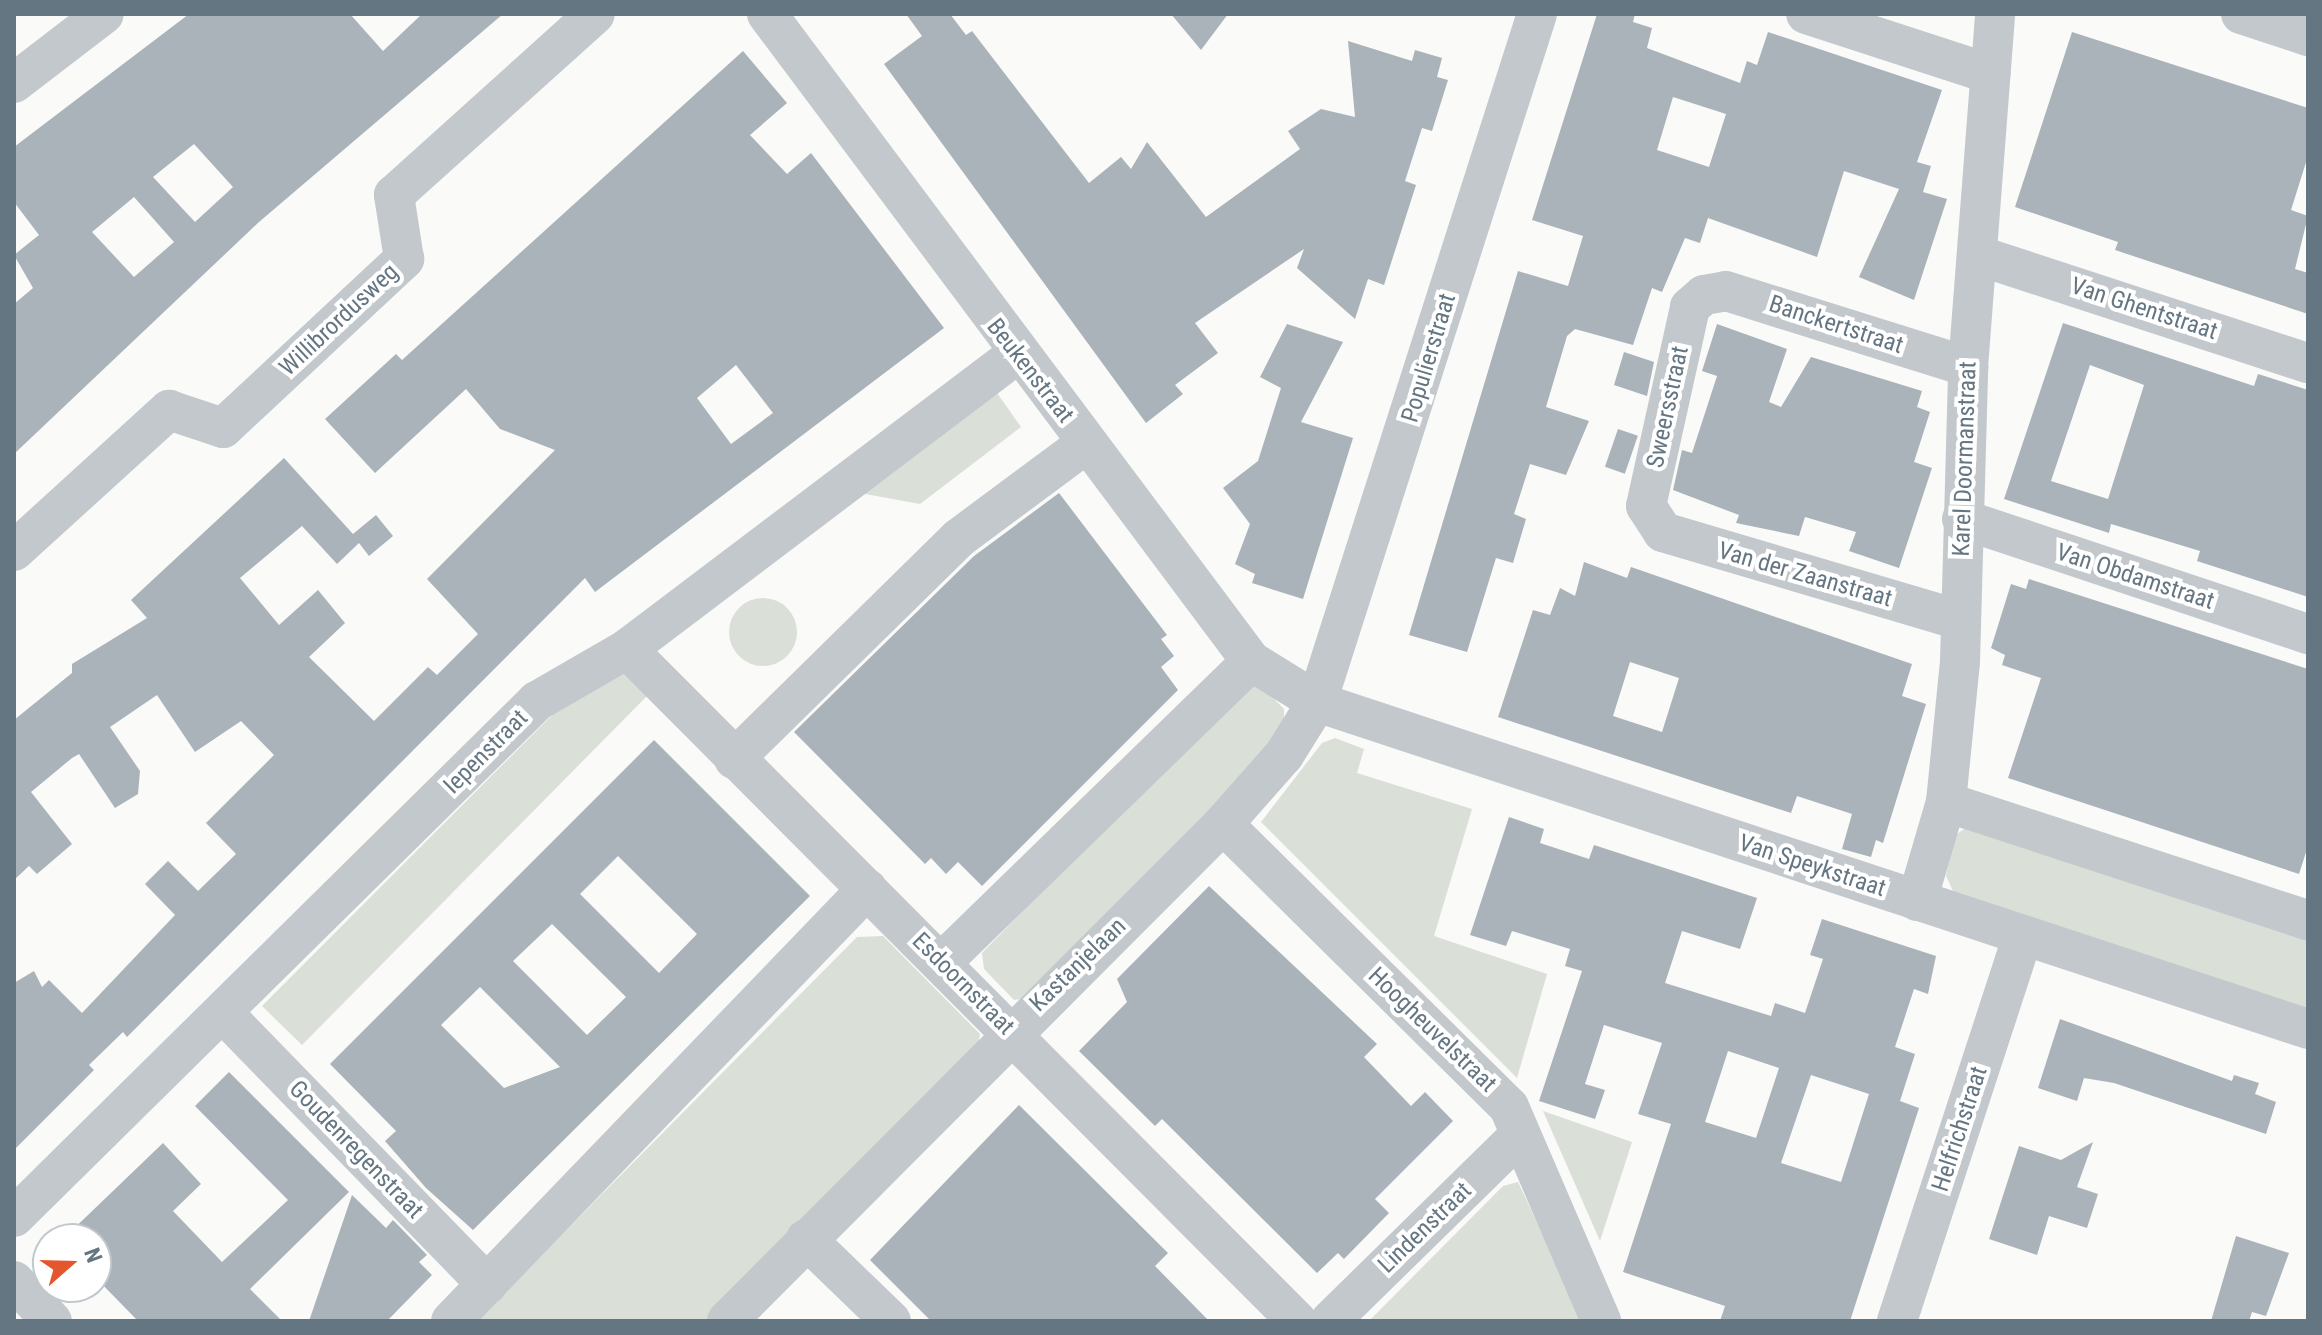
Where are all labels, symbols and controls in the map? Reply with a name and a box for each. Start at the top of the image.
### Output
street label: Willibrordusweg [274,258,404,382]
street label: Van Ghentstraat [2067,272,2221,346]
street label: Populierstraat [1396,290,1462,426]
street label: Banckertstraat [1765,290,1907,360]
street label: Beukenstraat [980,313,1080,429]
street label: Sweersstraat [1641,343,1695,471]
street label: Karel Doormanstraat [1947,361,1983,557]
street label: Van der Zaanstraat [1715,536,1895,614]
street label: Van Obdamstraat [2052,538,2218,616]
street label: Iepenstraat [438,704,534,800]
street label: Van Speykstraat [1735,829,1889,903]
street label: Kastanjelaan [1024,912,1132,1018]
street label: Esdoornstraat [906,927,1020,1041]
street label: Hoogheuvelstraat [1362,962,1502,1098]
street label: Helfrichstraat [1926,1063,1994,1195]
street label: Goudenregenstraat [283,1075,429,1225]
street label: Lindenstraat [1372,1177,1478,1279]
north arrow [32,1223,112,1303]
text: N [79,1245,107,1266]

